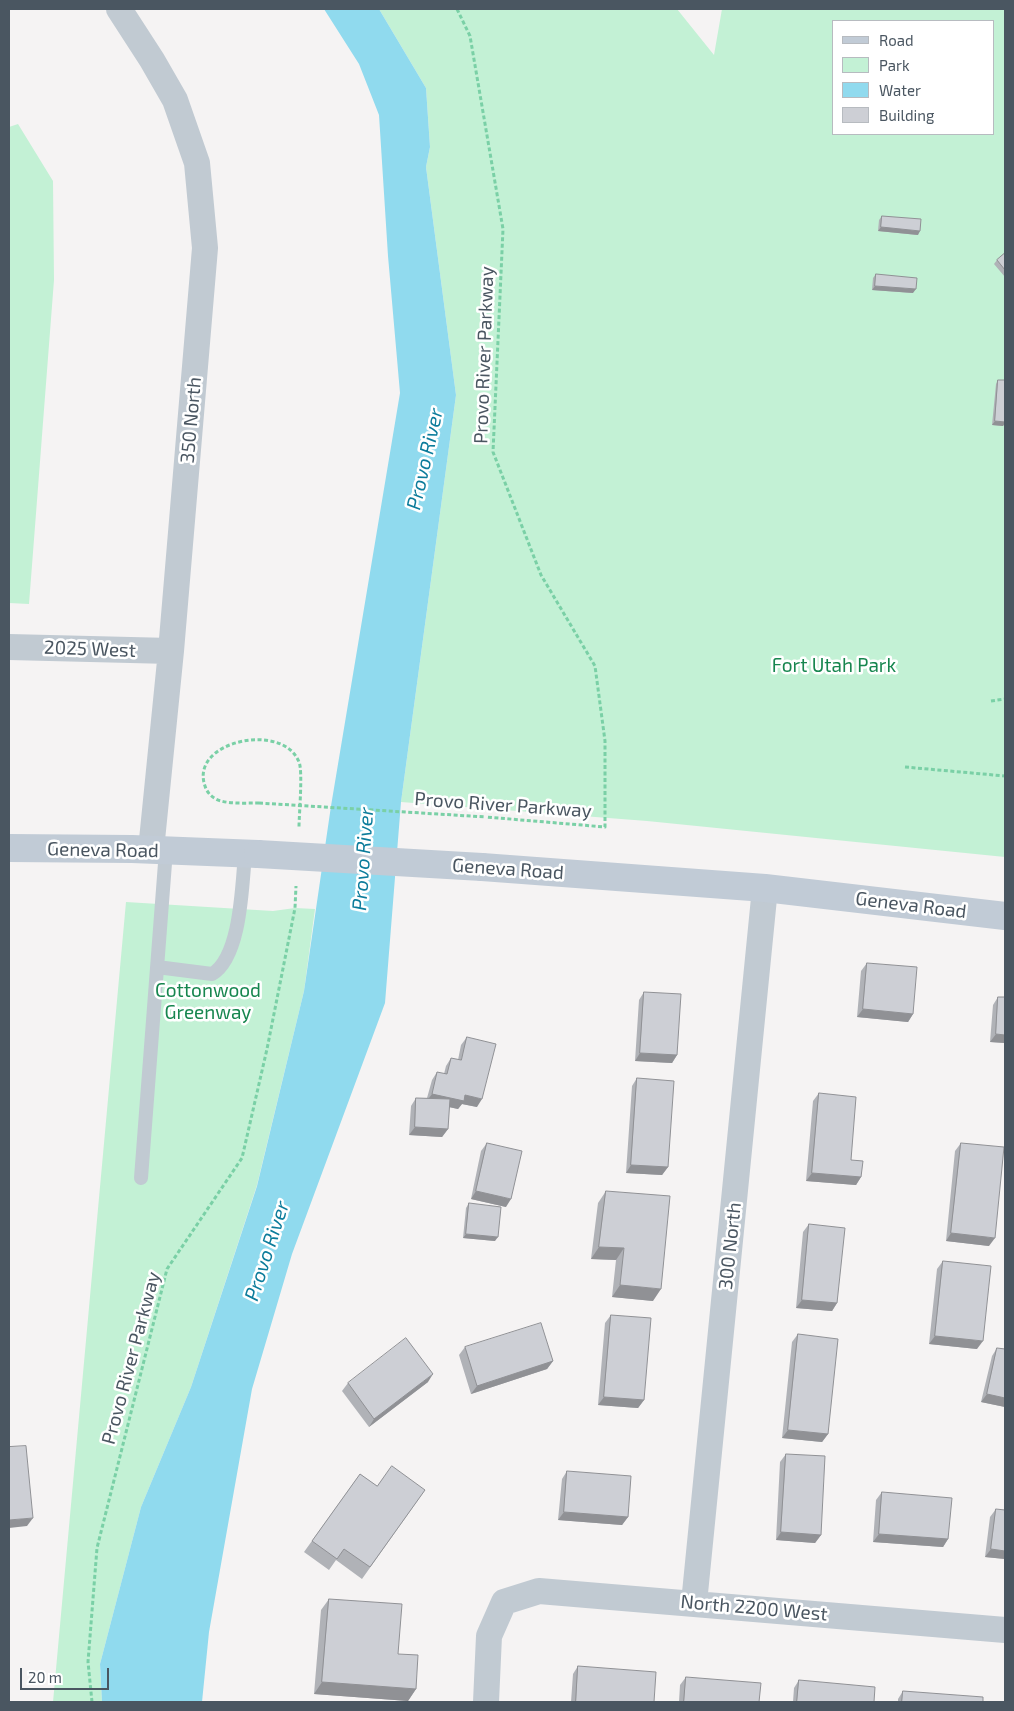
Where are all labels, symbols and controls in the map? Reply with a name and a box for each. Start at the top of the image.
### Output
legend [832,20,994,135]
text: Road [879,31,914,49]
text: Park [879,56,910,74]
text: Water [879,81,921,99]
text: Building [879,106,934,124]
street label: Provo River Parkway [470,266,498,444]
street label: 350 North [176,376,206,464]
water label: Provo River [402,406,448,512]
street label: 2025 West [44,636,136,662]
park label: Fort Utah Park [772,655,896,677]
street label: Provo River Parkway [414,787,592,823]
water label: Provo River [347,806,379,912]
street label: Geneva Road [47,838,159,862]
street label: Geneva Road [451,854,565,884]
street label: Geneva Road [854,887,968,923]
park label: Cottonwood Greenway [155,980,261,1024]
water label: Provo River [240,1198,294,1304]
street label: 300 North [714,1201,746,1291]
street label: Provo River Parkway [97,1269,165,1447]
street label: North 2200 West [679,1590,829,1626]
scale bar [22,1658,111,1690]
text: 20 m [28,1668,62,1686]

